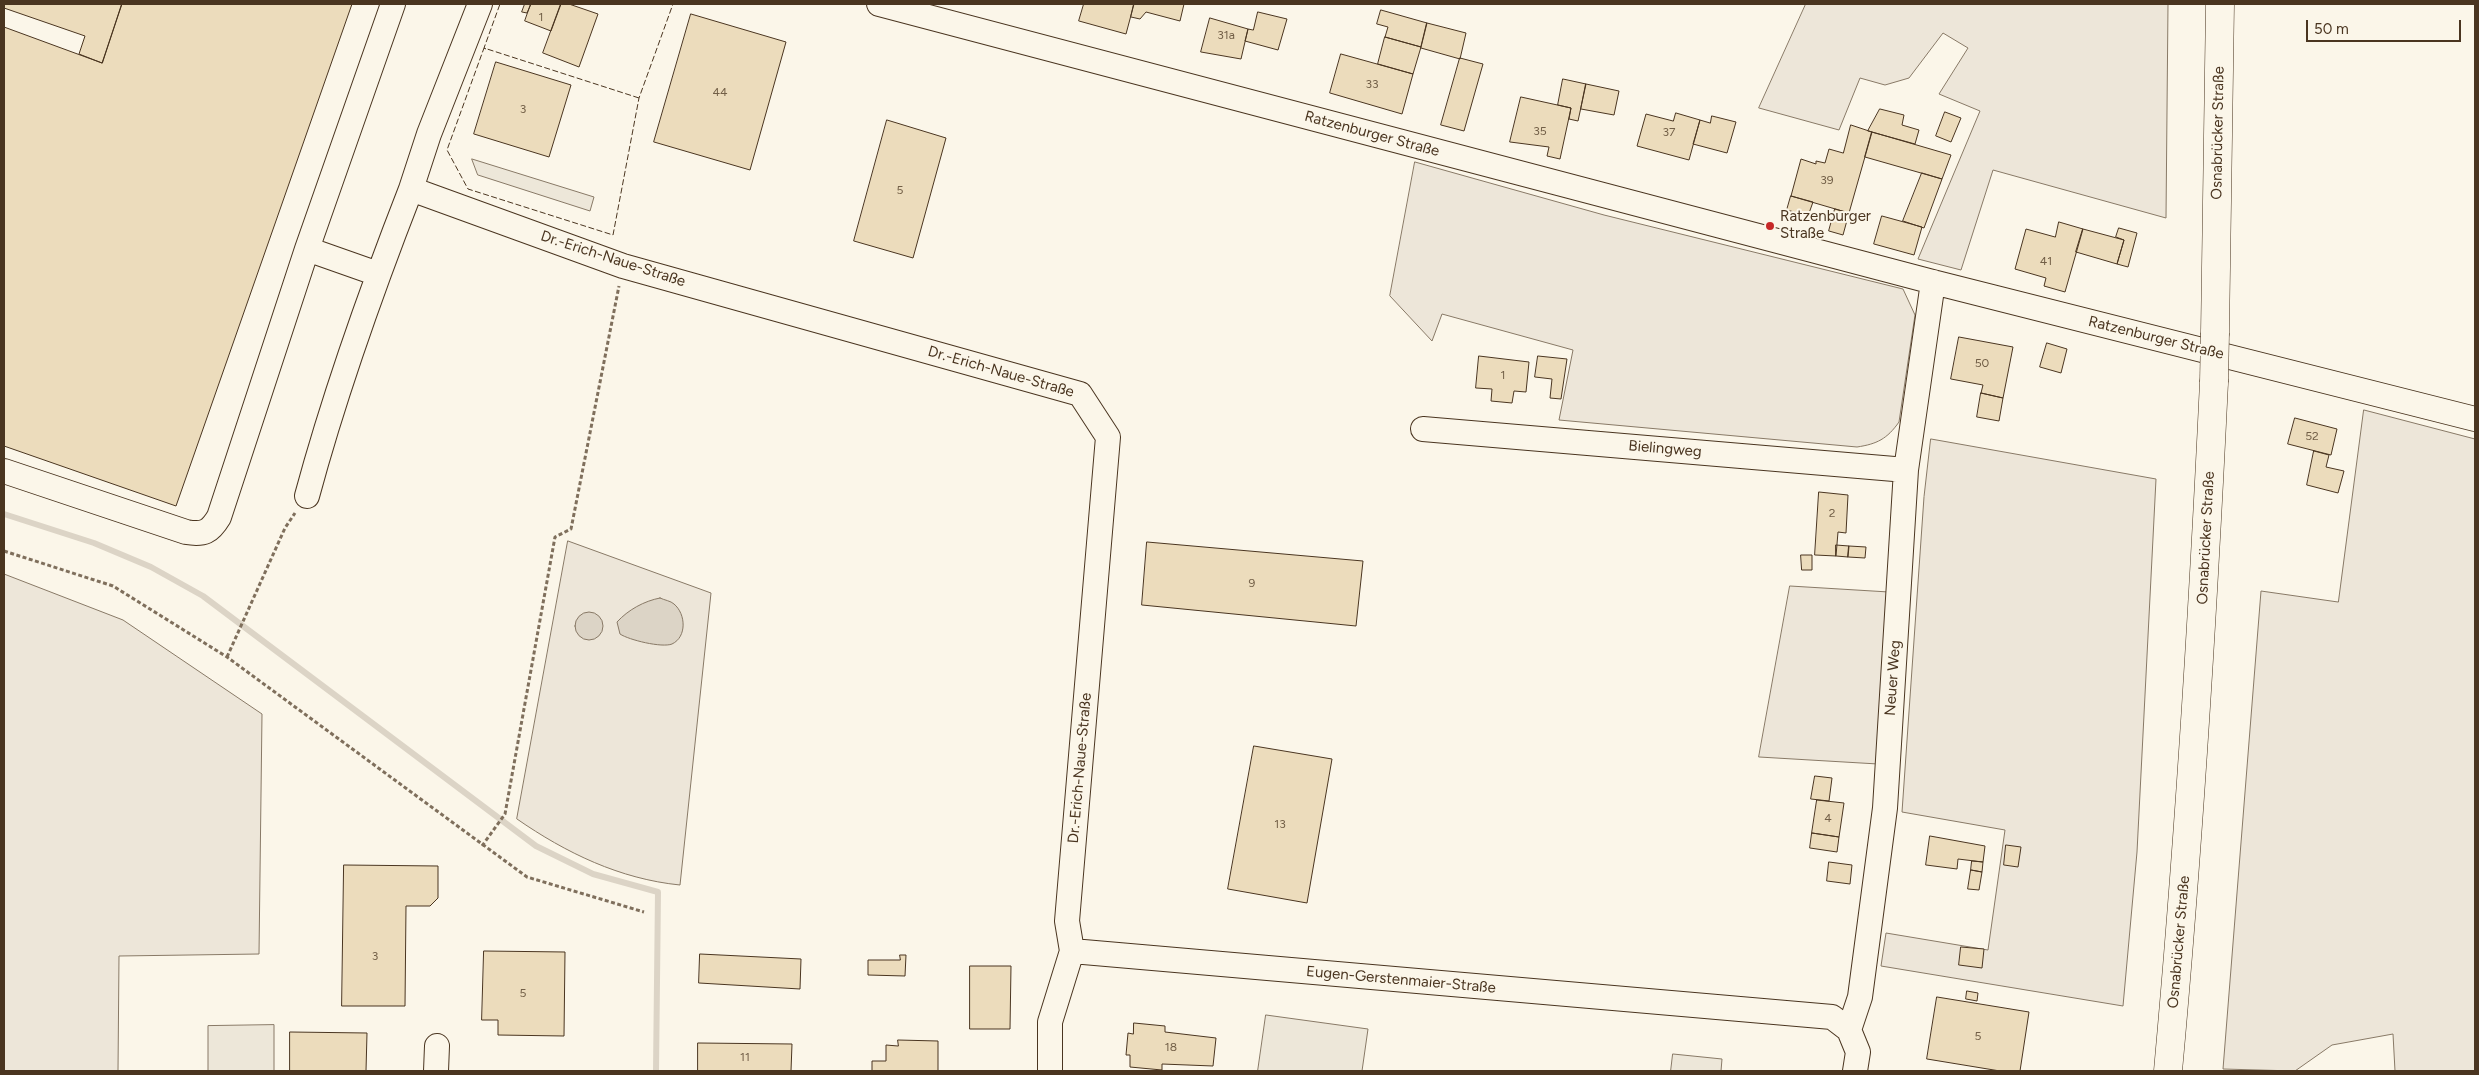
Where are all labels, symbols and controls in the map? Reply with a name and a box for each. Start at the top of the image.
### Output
house number: 1 [539,10,543,24]
scale bar [2309,10,2464,42]
text: 50 m [2314,20,2349,38]
house number: 31a [1217,28,1235,42]
street label: Osnabrücker Straße [2208,66,2228,200]
house number: 33 [1365,77,1379,91]
house number: 44 [713,85,727,99]
house number: 3 [520,102,526,116]
street label: Ratzenburger Straße [1303,107,1441,161]
house number: 35 [1533,124,1547,138]
house number: 37 [1663,125,1675,139]
house number: 39 [1820,173,1834,187]
house number: 5 [897,183,903,197]
place label: Ratzenburger Straße [1780,208,1871,243]
marker: Ratzenburger Straße [1764,220,1776,232]
street label: Dr.-Erich-Naue-Straße [538,227,688,291]
house number: 41 [2040,254,2052,268]
street label: Ratzenburger Straße [2086,312,2226,364]
street label: Dr.-Erich-Naue-Straße [926,343,1076,401]
house number: 50 [1975,356,1989,370]
house number: 1 [1501,368,1505,382]
house number: 52 [2305,429,2319,443]
street label: Bielingweg [1628,437,1702,461]
street label: Osnabrücker Straße [2194,471,2218,605]
house number: 2 [1829,506,1835,520]
house number: 9 [1249,576,1255,590]
street label: Neuer Weg [1881,640,1905,716]
street label: Dr.-Erich-Naue-Straße [1064,692,1096,844]
house number: 4 [1824,811,1832,825]
house number: 13 [1274,817,1286,831]
street label: Osnabrücker Straße [2164,875,2194,1009]
house number: 3 [372,949,378,963]
street label: Eugen-Gerstenmaier-Straße [1305,963,1497,997]
house number: 5 [520,986,526,1000]
house number: 5 [1975,1029,1981,1043]
house number: 18 [1165,1040,1177,1054]
house number: 11 [740,1050,750,1064]

